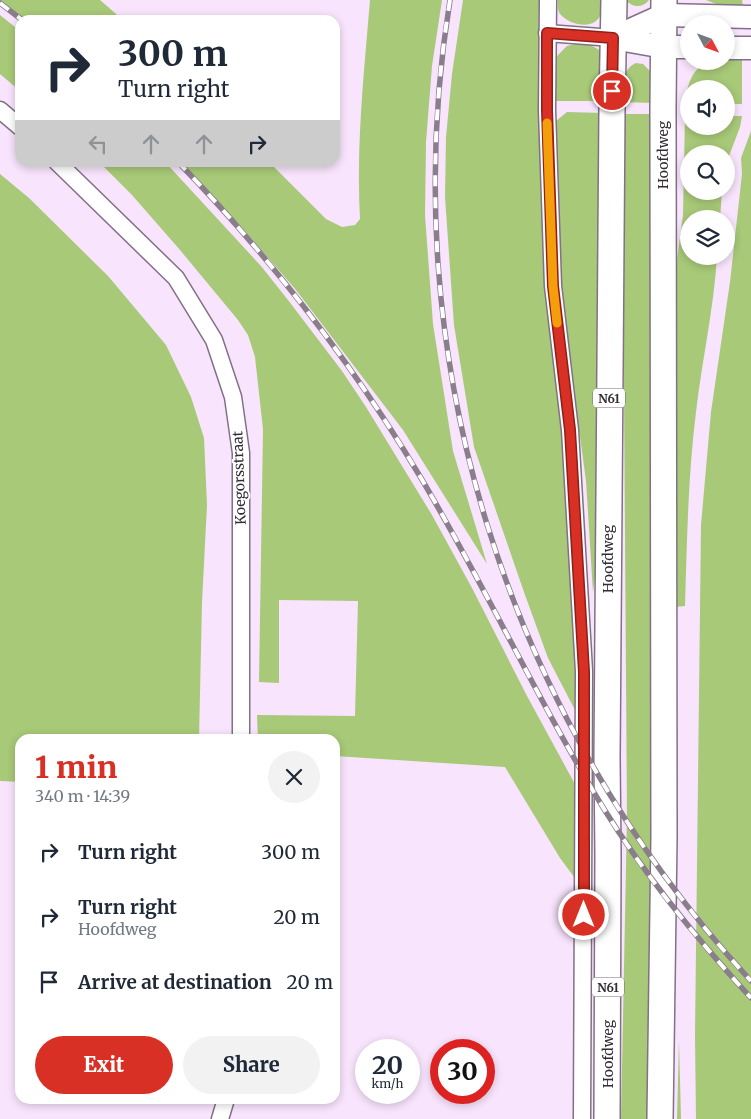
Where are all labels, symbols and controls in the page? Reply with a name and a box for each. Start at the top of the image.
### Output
north arrow [680,15,735,70]
map controls [680,15,735,265]
text: 300 m [118,32,228,76]
icon: right [35,35,100,100]
pin [591,70,633,112]
text: Turn right [118,75,229,103]
icon: arrive [598,77,626,105]
button: sound [680,80,735,135]
street label: Hoofdweg [654,120,672,189]
icon: left [84,130,112,158]
icon: ahead [137,130,165,158]
icon: ahead [190,130,218,158]
icon: right [243,130,271,158]
button: search [680,145,735,200]
button: layers [680,210,735,265]
road number: N61 [593,388,625,408]
street label: Koegorsstraat [228,430,250,525]
street label: Hoofdweg [599,524,617,593]
text: 1 min [35,748,117,786]
button: close [268,751,320,803]
text: 340 m · 14:39 [35,786,130,806]
icon: right [35,838,63,866]
text: Turn right [78,840,177,864]
text: 300 m [261,840,320,864]
position arrow [557,888,609,940]
text: Turn right [78,895,177,919]
icon: right [35,903,63,931]
text: 20 m [273,905,320,929]
text: Hoofdweg [78,919,157,939]
icon: arrive [35,968,63,996]
text: Arrive at destination [78,970,272,994]
text: 20 m [287,970,333,994]
road number: N61 [592,978,624,996]
street label: Hoofdweg [599,1019,617,1088]
button: Exit [35,1036,173,1094]
button: Share [183,1036,320,1094]
speed limit sign: 30 [430,1039,495,1104]
text: 20 [372,1049,403,1081]
text: km/h [372,1076,403,1091]

